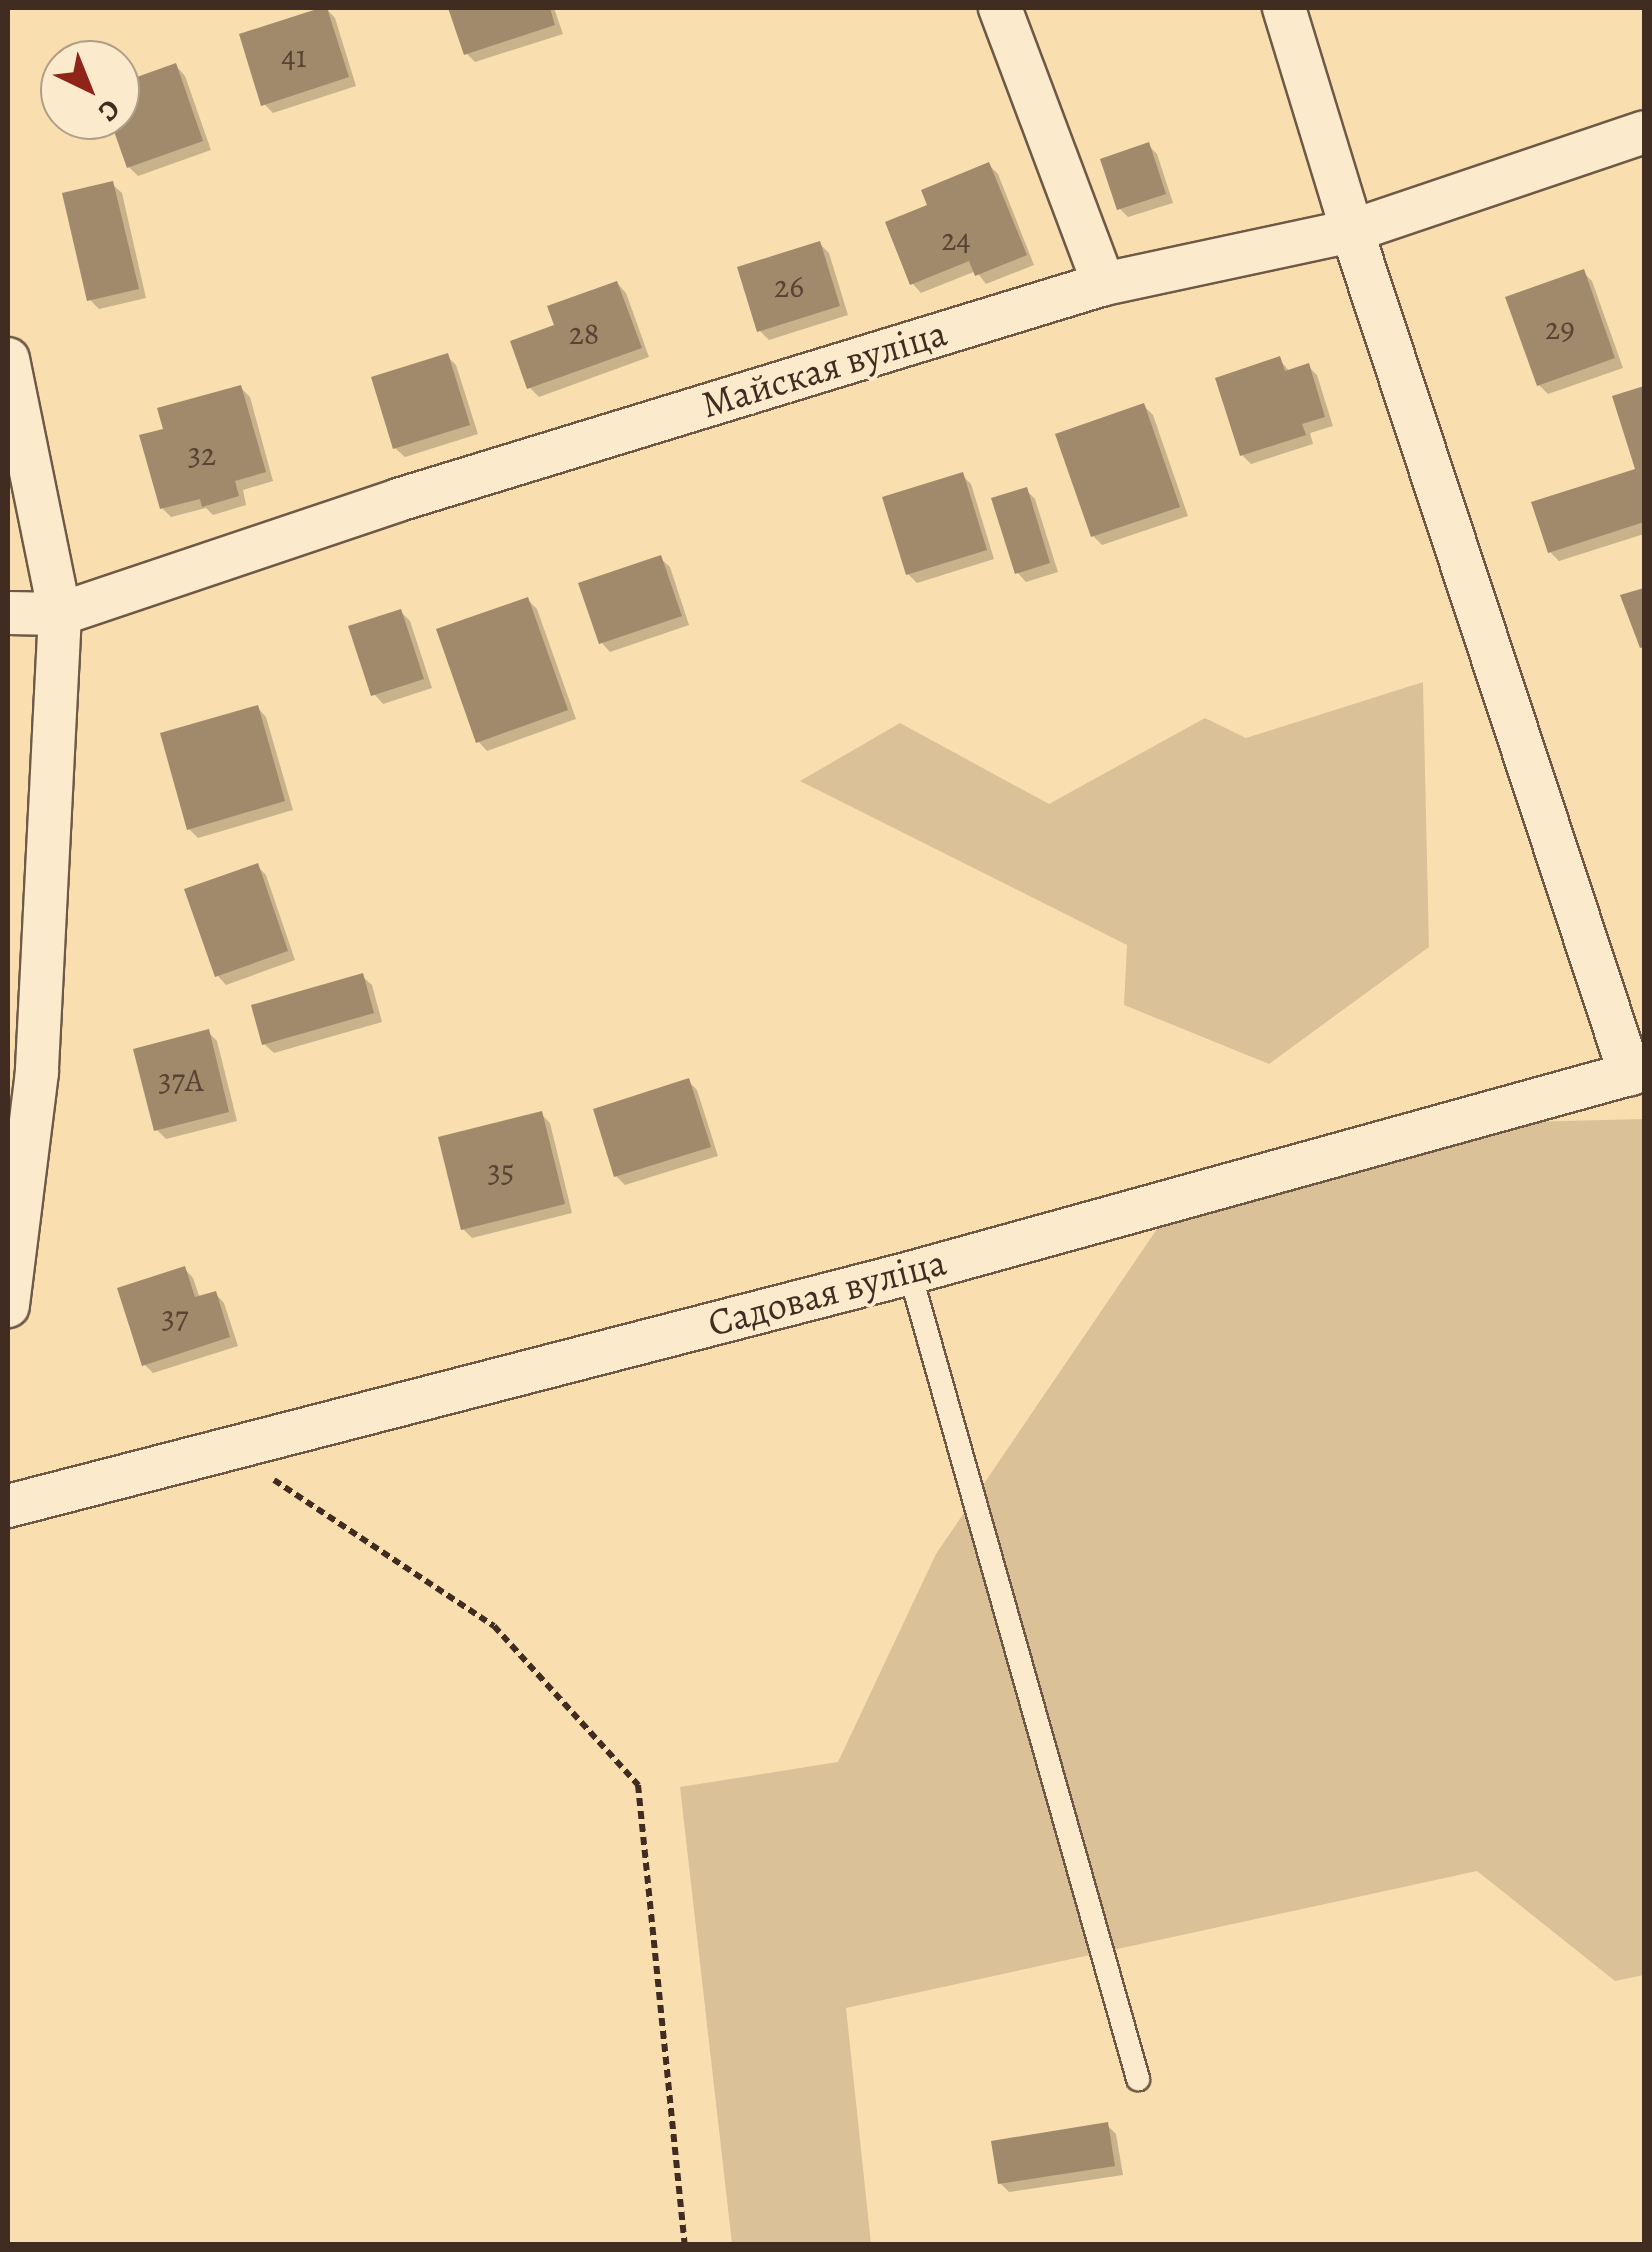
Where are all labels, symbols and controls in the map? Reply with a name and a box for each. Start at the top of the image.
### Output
house number: 41 [281,37,307,75]
north arrow [40,40,140,140]
text: С [90,91,128,130]
house number: 24 [941,220,971,258]
house number: 26 [774,267,804,305]
house number: 29 [1545,309,1575,347]
street label: Майская вуліца [696,310,952,428]
house number: 28 [569,314,599,352]
house number: 32 [188,435,216,473]
house number: 37А [158,1061,204,1099]
house number: 35 [487,1152,515,1190]
street label: Садовая вуліца [703,1239,951,1347]
house number: 37 [162,1298,188,1336]

